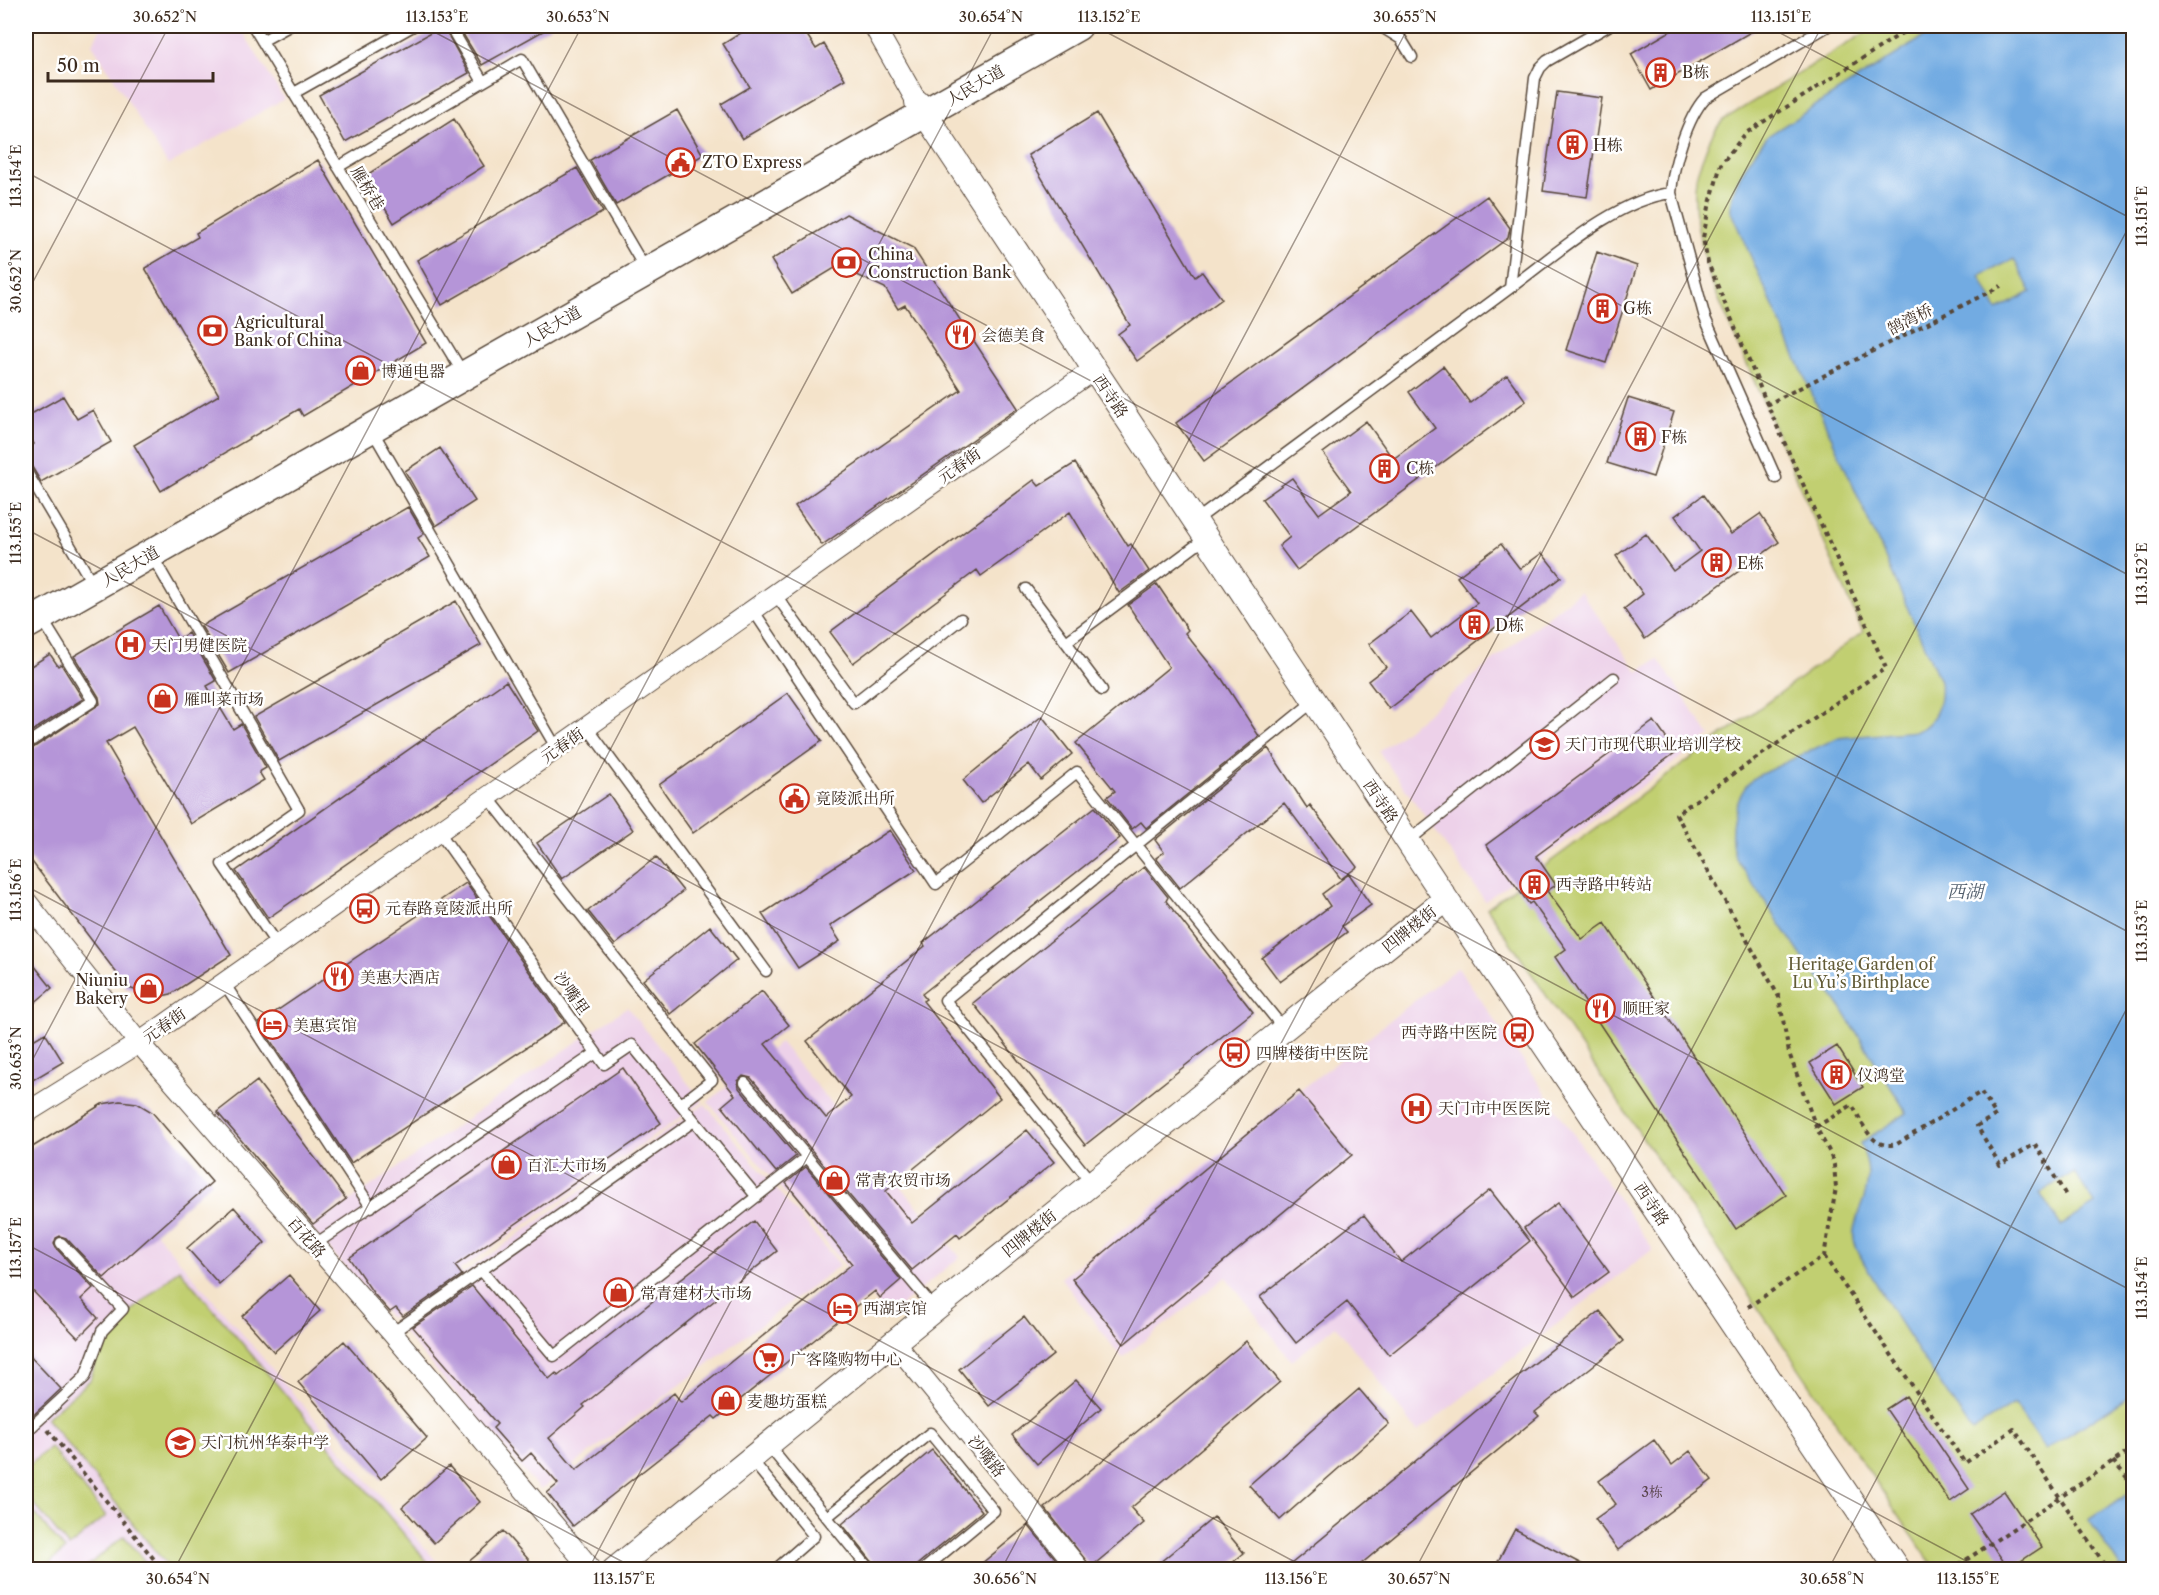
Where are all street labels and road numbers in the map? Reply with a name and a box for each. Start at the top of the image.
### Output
street label: 人民大道 [942,60,1008,110]
street label: 雁桥巷 [347,162,389,214]
street label: 鹄湾桥 [1884,299,1936,339]
street label: 人民大道 [519,301,585,351]
street label: 西寺路 [1089,371,1133,421]
street label: 元春街 [934,443,984,487]
street label: 人民大道 [97,541,163,591]
street label: 元春街 [537,723,587,767]
street label: 西寺路 [1359,776,1403,826]
street label: 四牌楼街 [1378,901,1440,957]
street label: 沙嘴里 [550,968,594,1018]
street label: 元春街 [139,1003,189,1047]
street label: 西寺路 [1630,1179,1674,1229]
street label: 四牌楼街 [998,1205,1060,1261]
street label: 百花路 [284,1212,330,1262]
street label: 沙嘴路 [964,1431,1010,1481]

